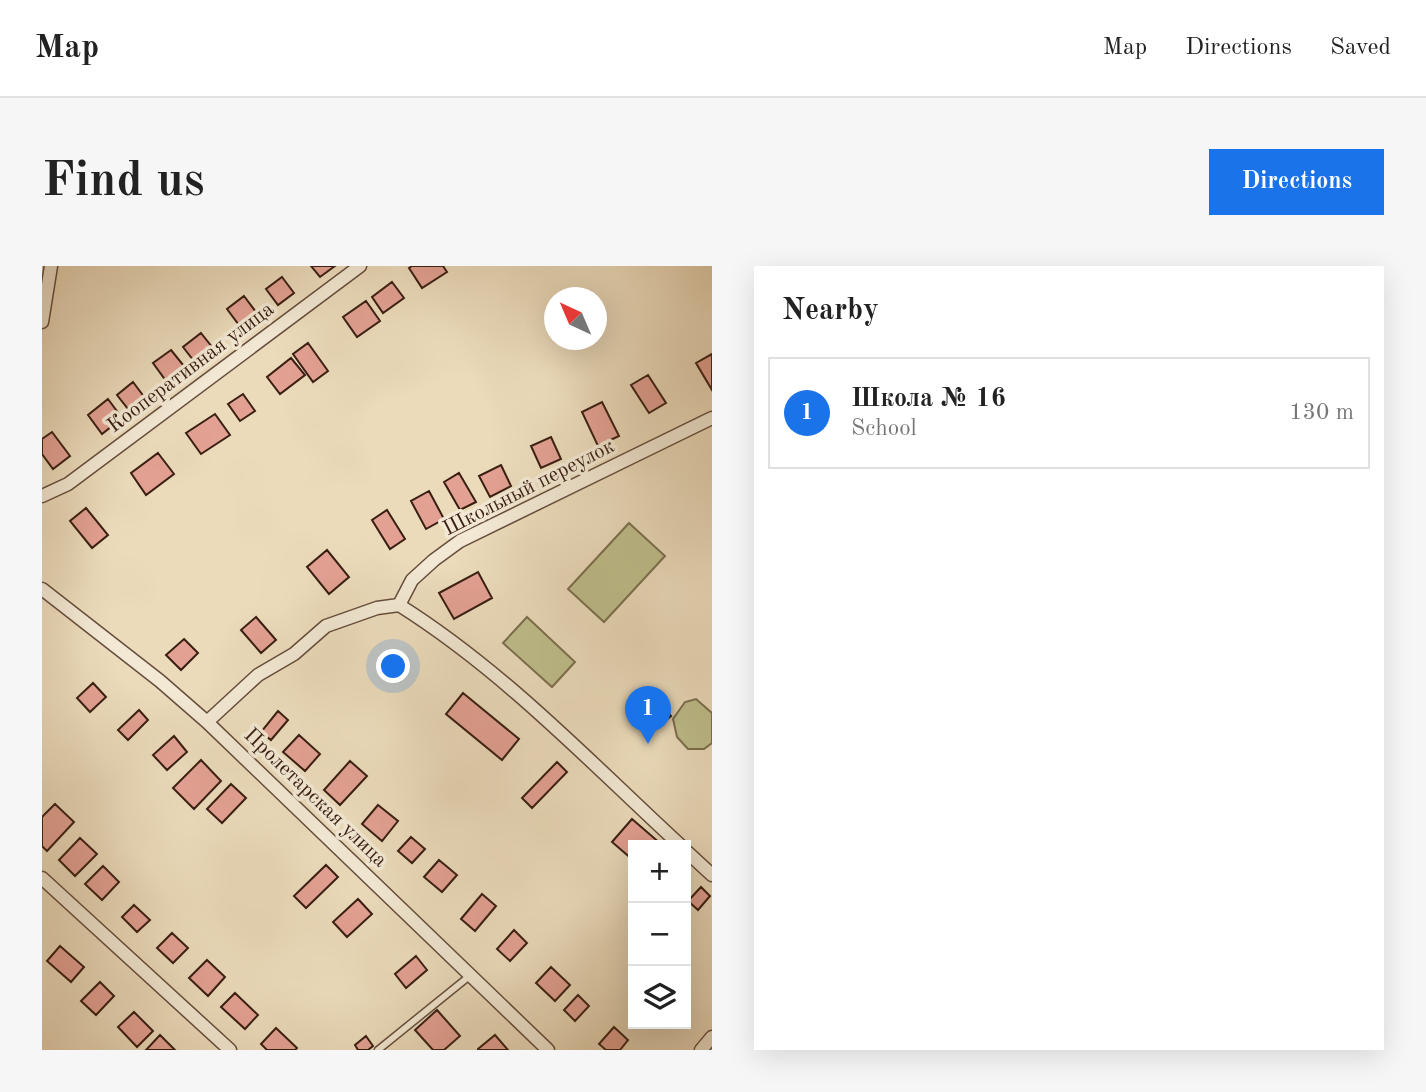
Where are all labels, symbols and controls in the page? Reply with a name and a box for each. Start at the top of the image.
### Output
text: Map [35,32,99,65]
text: Map [1103,36,1147,60]
text: Directions [1185,36,1292,60]
text: Saved [1330,36,1391,60]
button: Directions [1209,149,1384,215]
text: Find us [42,158,205,207]
north arrow [544,287,607,350]
text: Nearby [782,296,879,326]
street label: Кооперативная улица [104,299,278,437]
text: Школа № 16 [851,386,1006,412]
text: 1 [800,401,814,424]
text: 130 m [1289,401,1354,424]
text: School [851,417,917,440]
street label: Школьный переулок [440,436,618,540]
your location [376,649,410,683]
pin: 1 [625,686,671,744]
street label: Пролетарская улица [239,725,391,871]
map controls [628,840,691,1029]
button: + [628,840,691,903]
button: − [628,903,691,966]
button: layers [628,966,691,1029]

